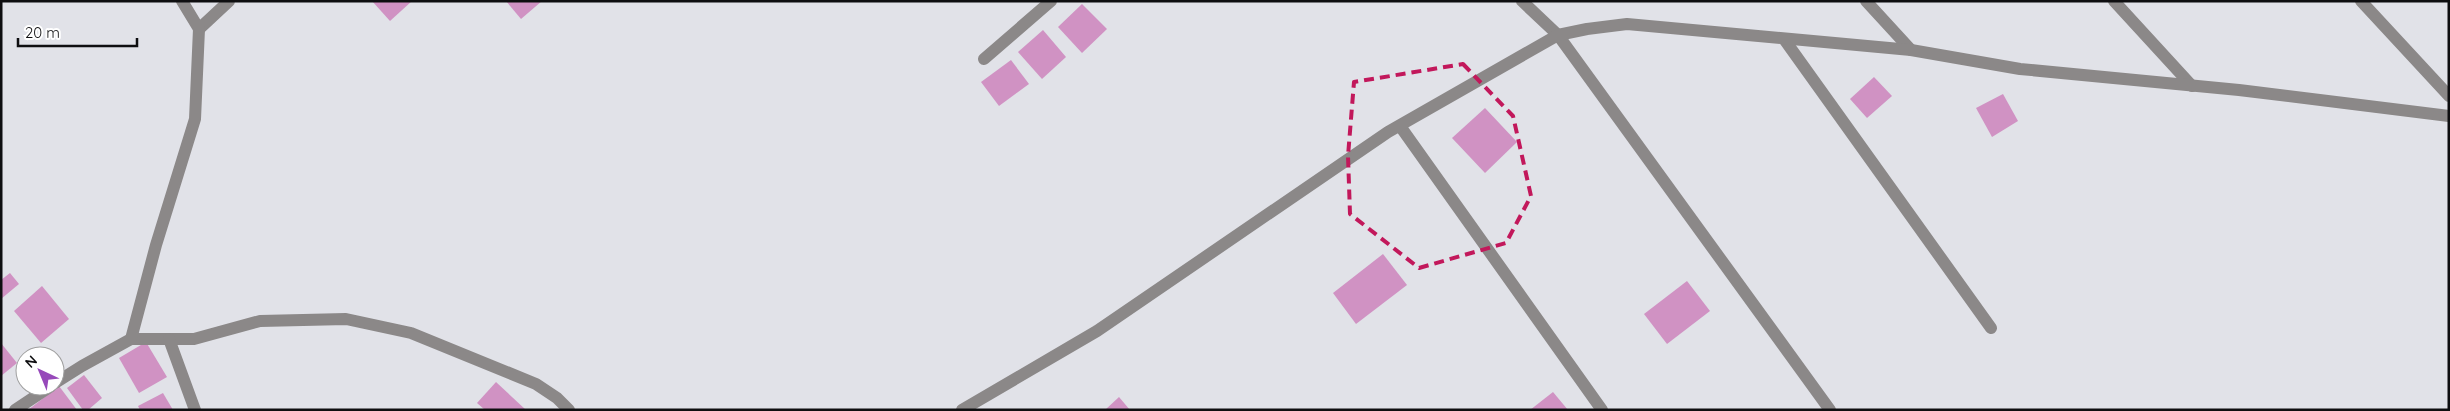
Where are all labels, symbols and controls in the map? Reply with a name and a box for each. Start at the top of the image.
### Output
scale bar [18,15,136,47]
text: 20 m [25,23,60,42]
north arrow [15,346,65,396]
text: N [21,352,41,372]

